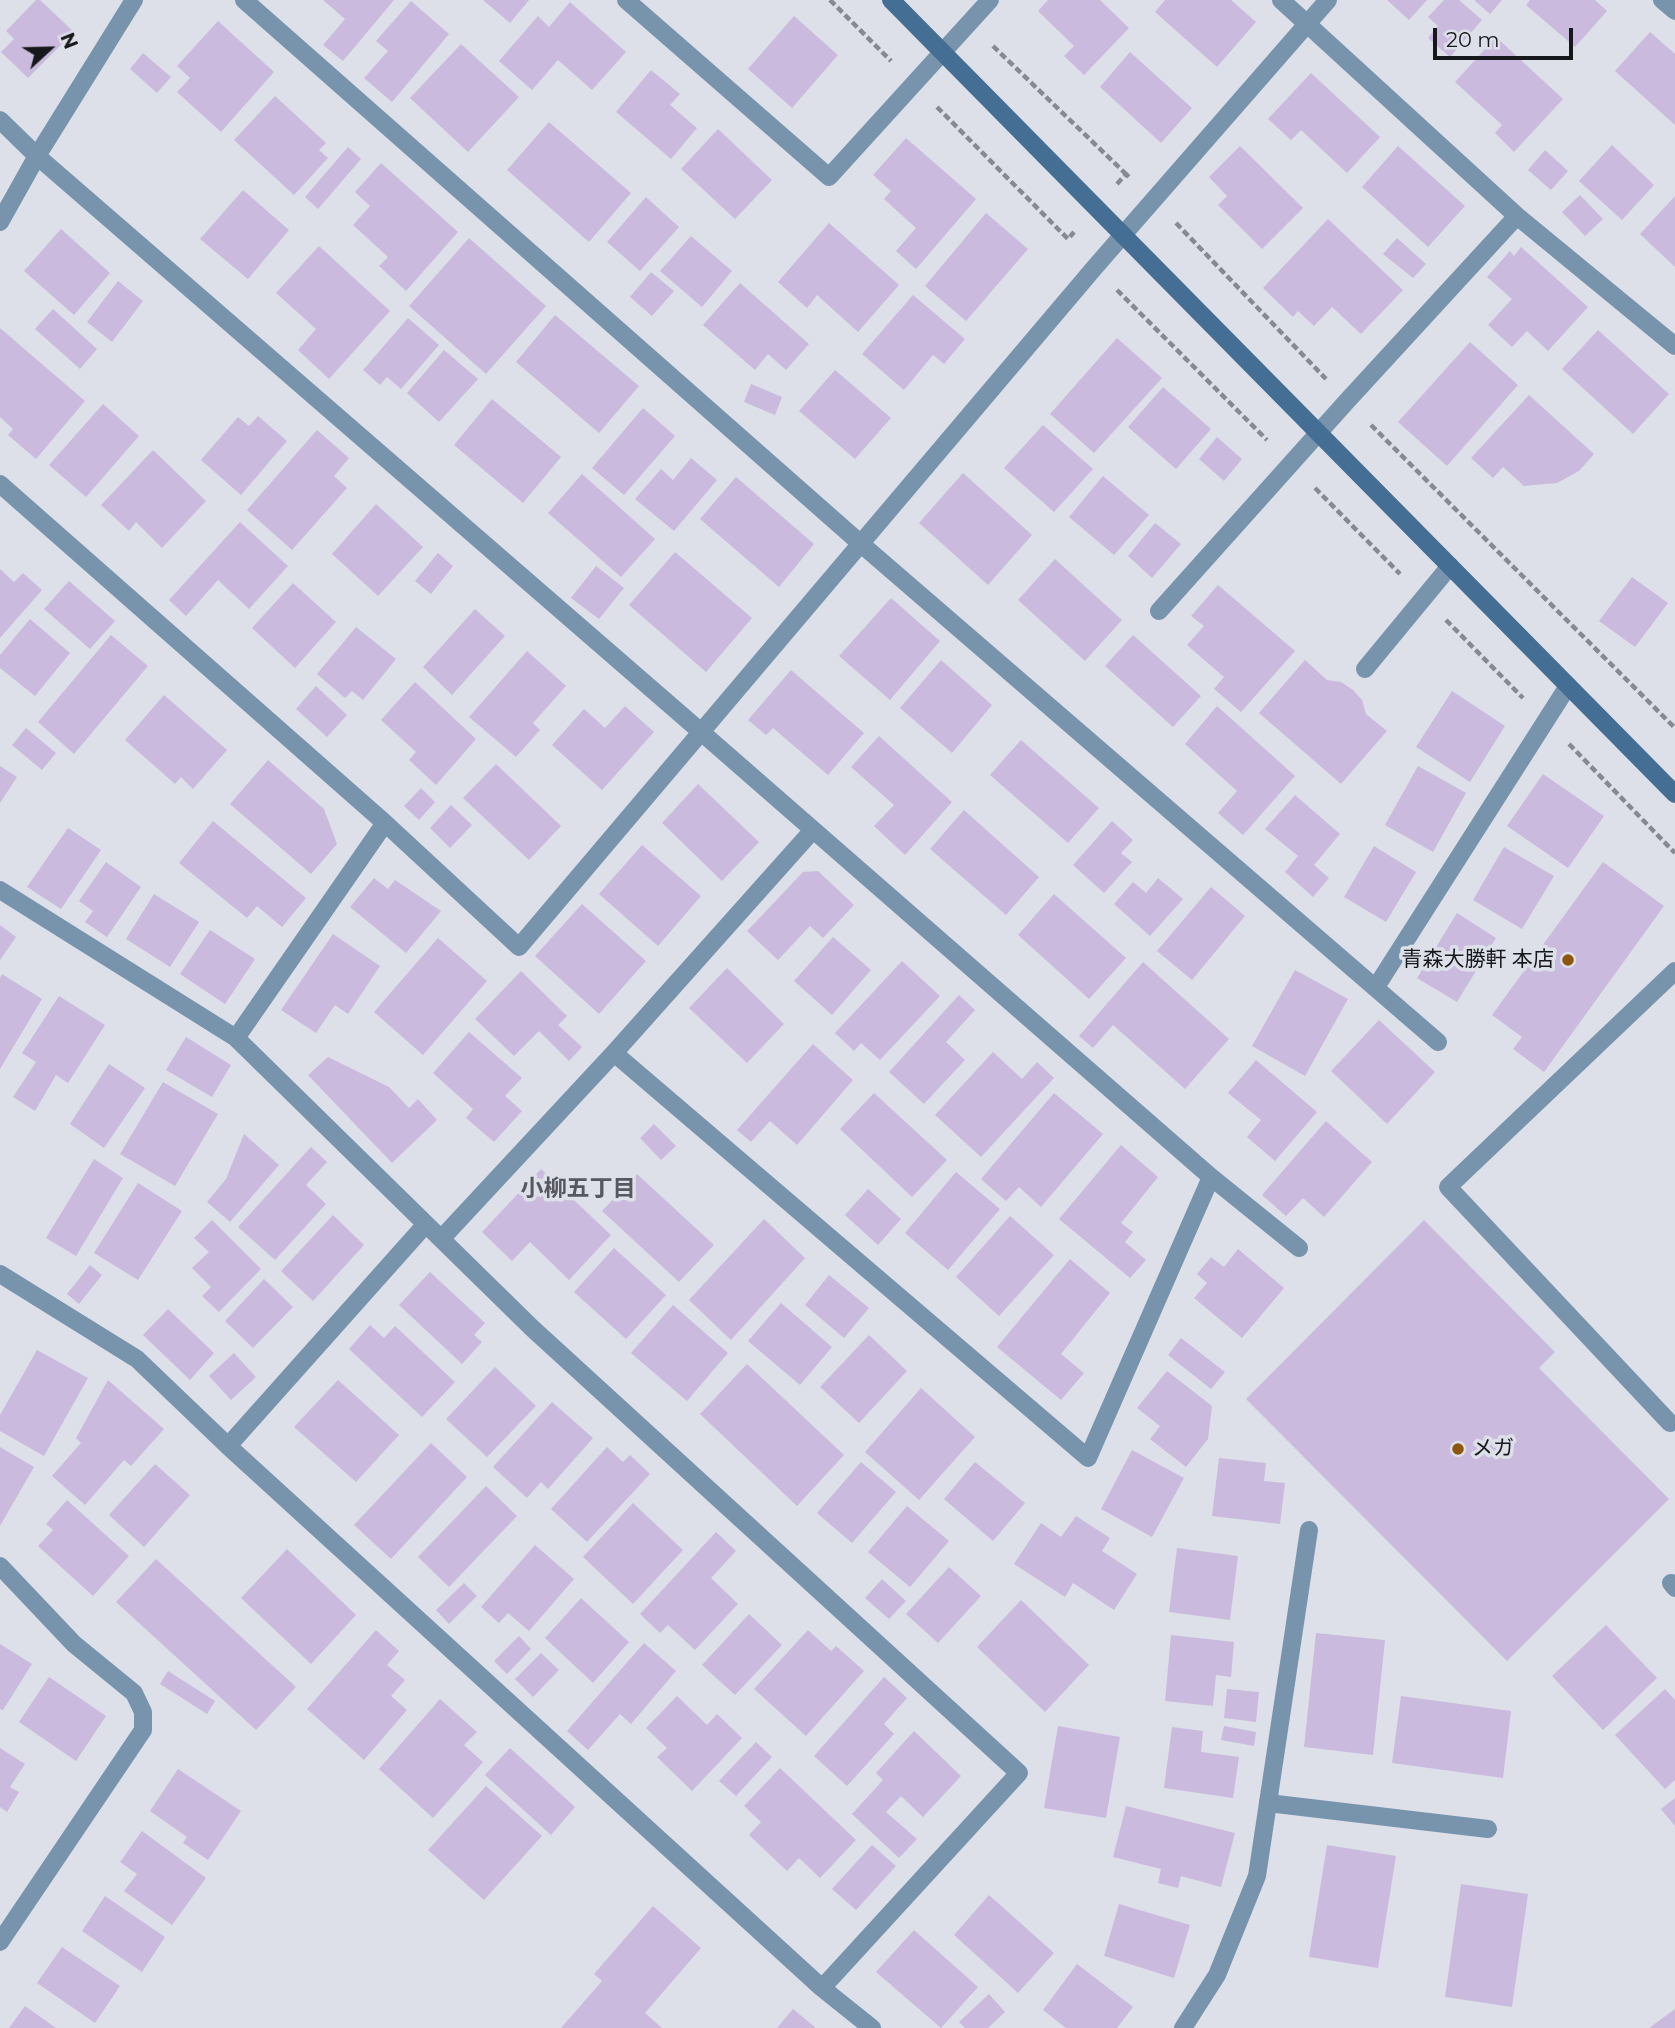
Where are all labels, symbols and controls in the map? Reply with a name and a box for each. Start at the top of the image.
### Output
north arrow [14,14,84,84]
scale bar [1437,14,1577,58]
text: 20 m [1446,27,1500,52]
text: N [55,30,82,52]
place label: 青森大勝軒 本店 [1401,947,1554,973]
marker: 青森大勝軒 本店 [1560,952,1576,968]
district label: 小柳五丁目 [521,1175,635,1203]
place label: メガ [1472,1436,1514,1462]
marker: メガ [1450,1441,1466,1457]

